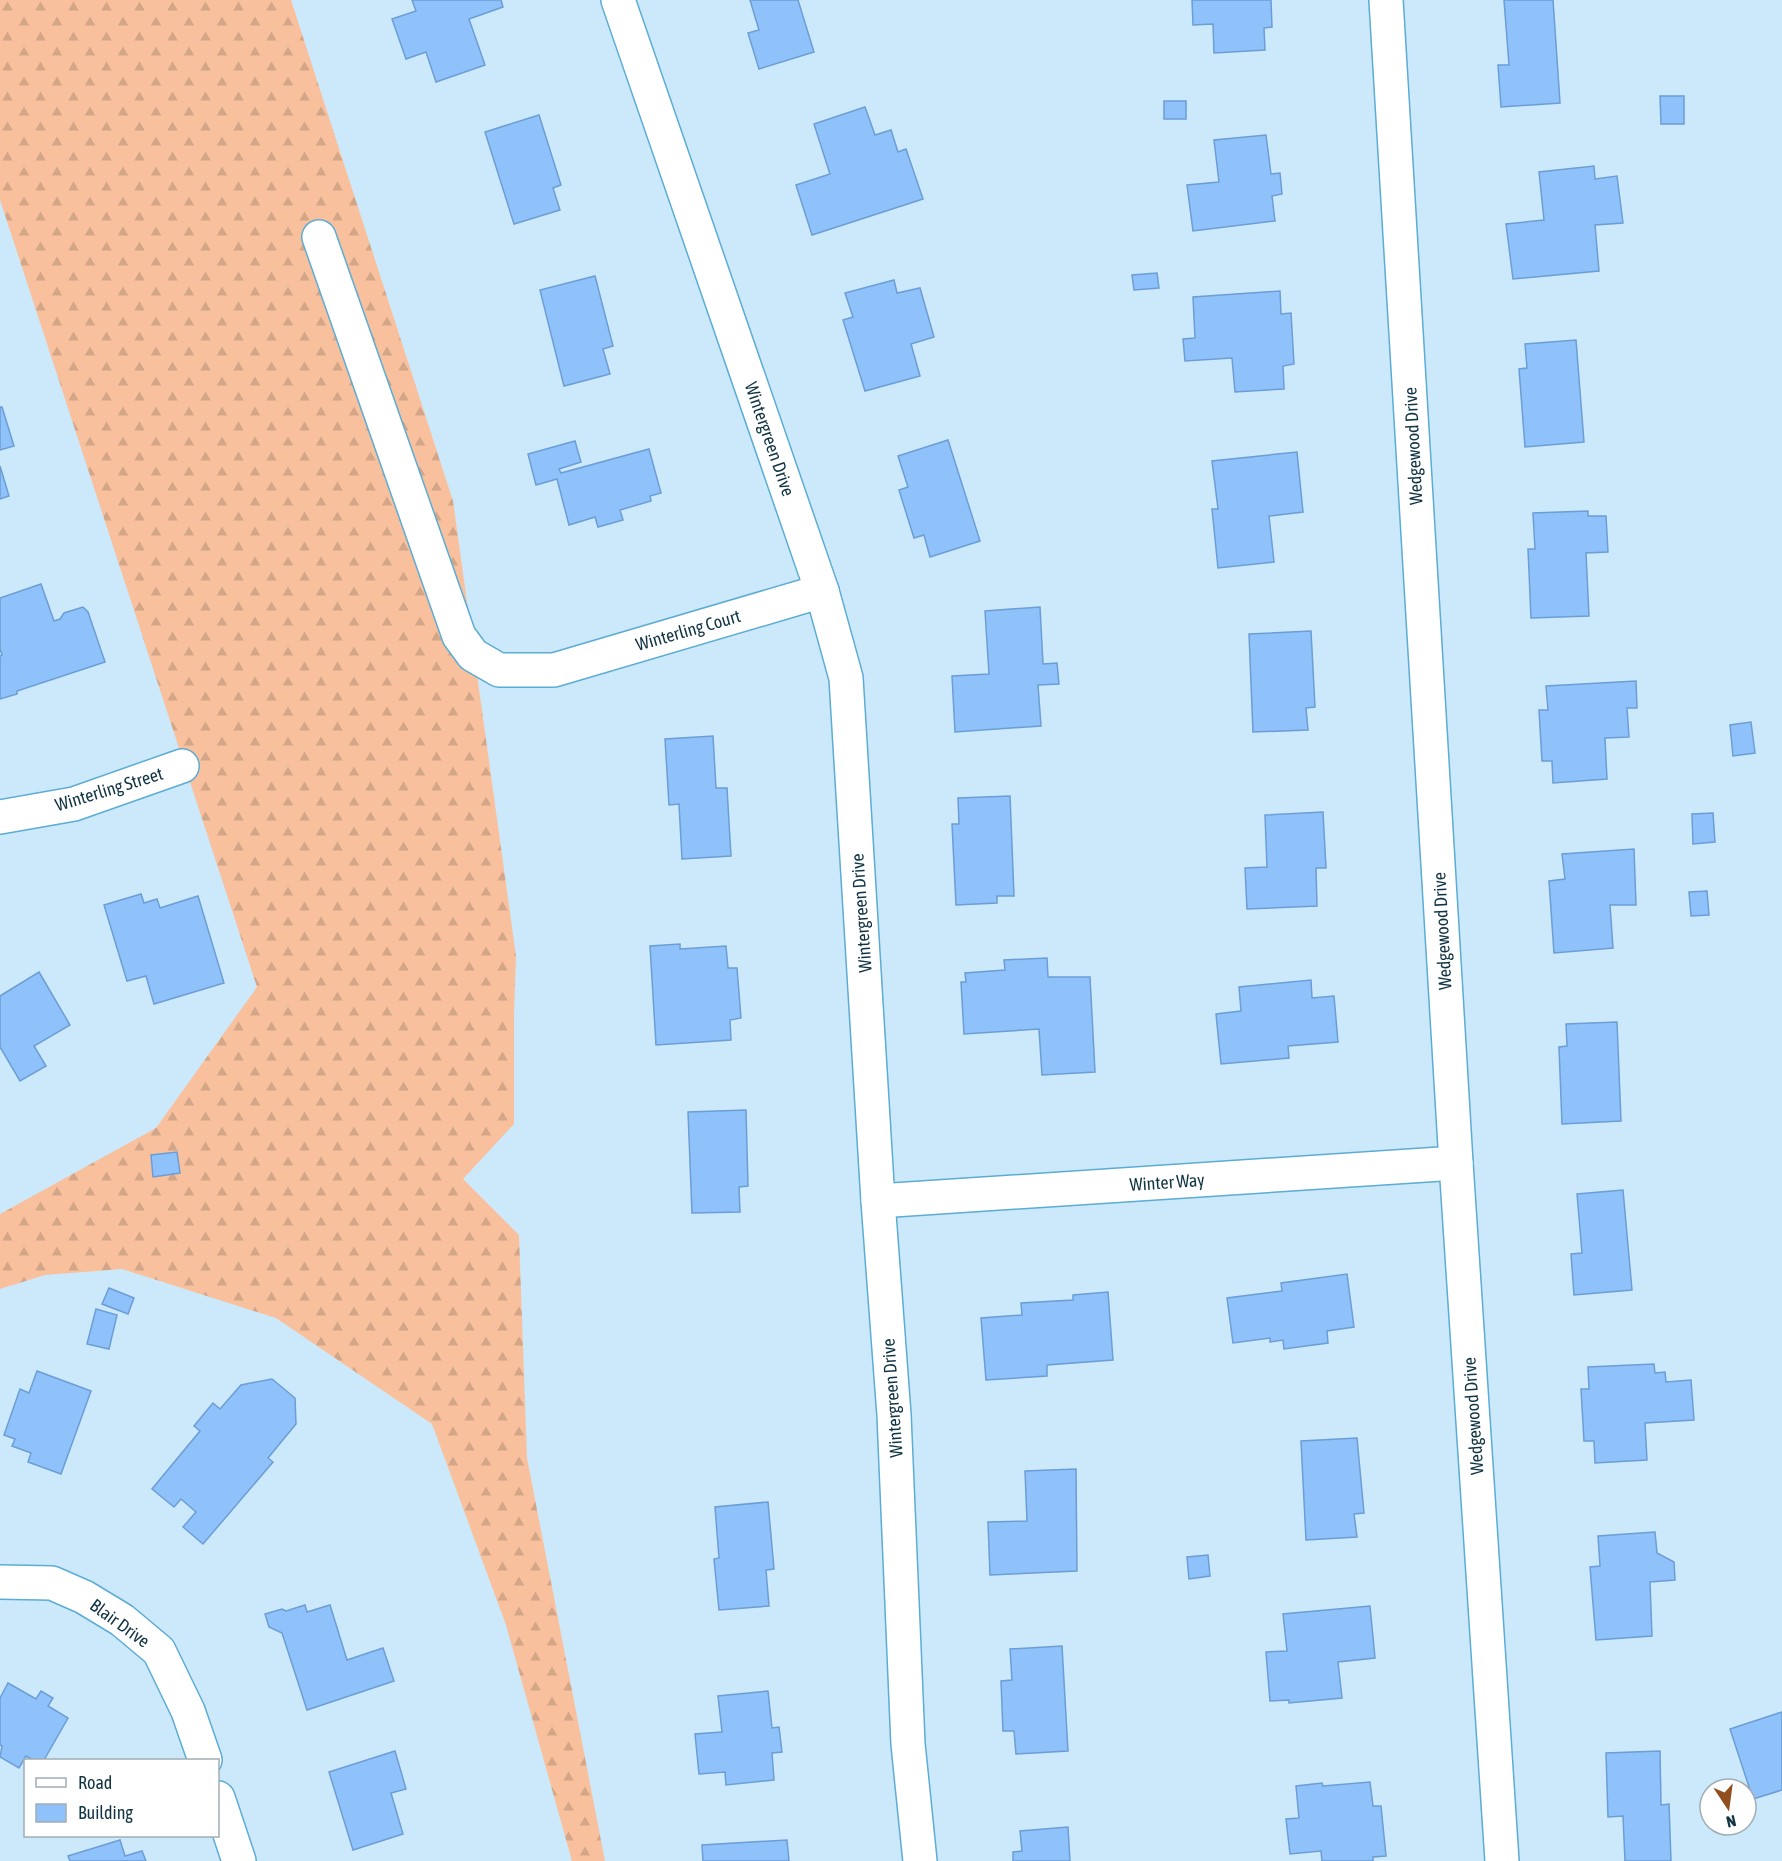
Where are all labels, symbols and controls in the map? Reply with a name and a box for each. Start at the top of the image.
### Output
street label: Wintergreen Drive [741,379,799,499]
street label: Wedgewood Drive [1399,387,1427,505]
street label: Winterling Court [633,605,743,655]
street label: Winterling Street [52,763,166,815]
street label: Wintergreen Drive [846,853,876,973]
street label: Wedgewood Drive [1428,872,1456,990]
street label: Winter Way [1129,1169,1205,1195]
street label: Wintergreen Drive [877,1338,907,1458]
street label: Wedgewood Drive [1458,1356,1488,1476]
street label: Blair Drive [86,1594,154,1652]
legend [24,1759,219,1837]
text: Road [78,1772,112,1793]
north arrow [1698,1777,1758,1837]
text: Building [78,1802,133,1823]
text: N [1725,1812,1738,1831]

